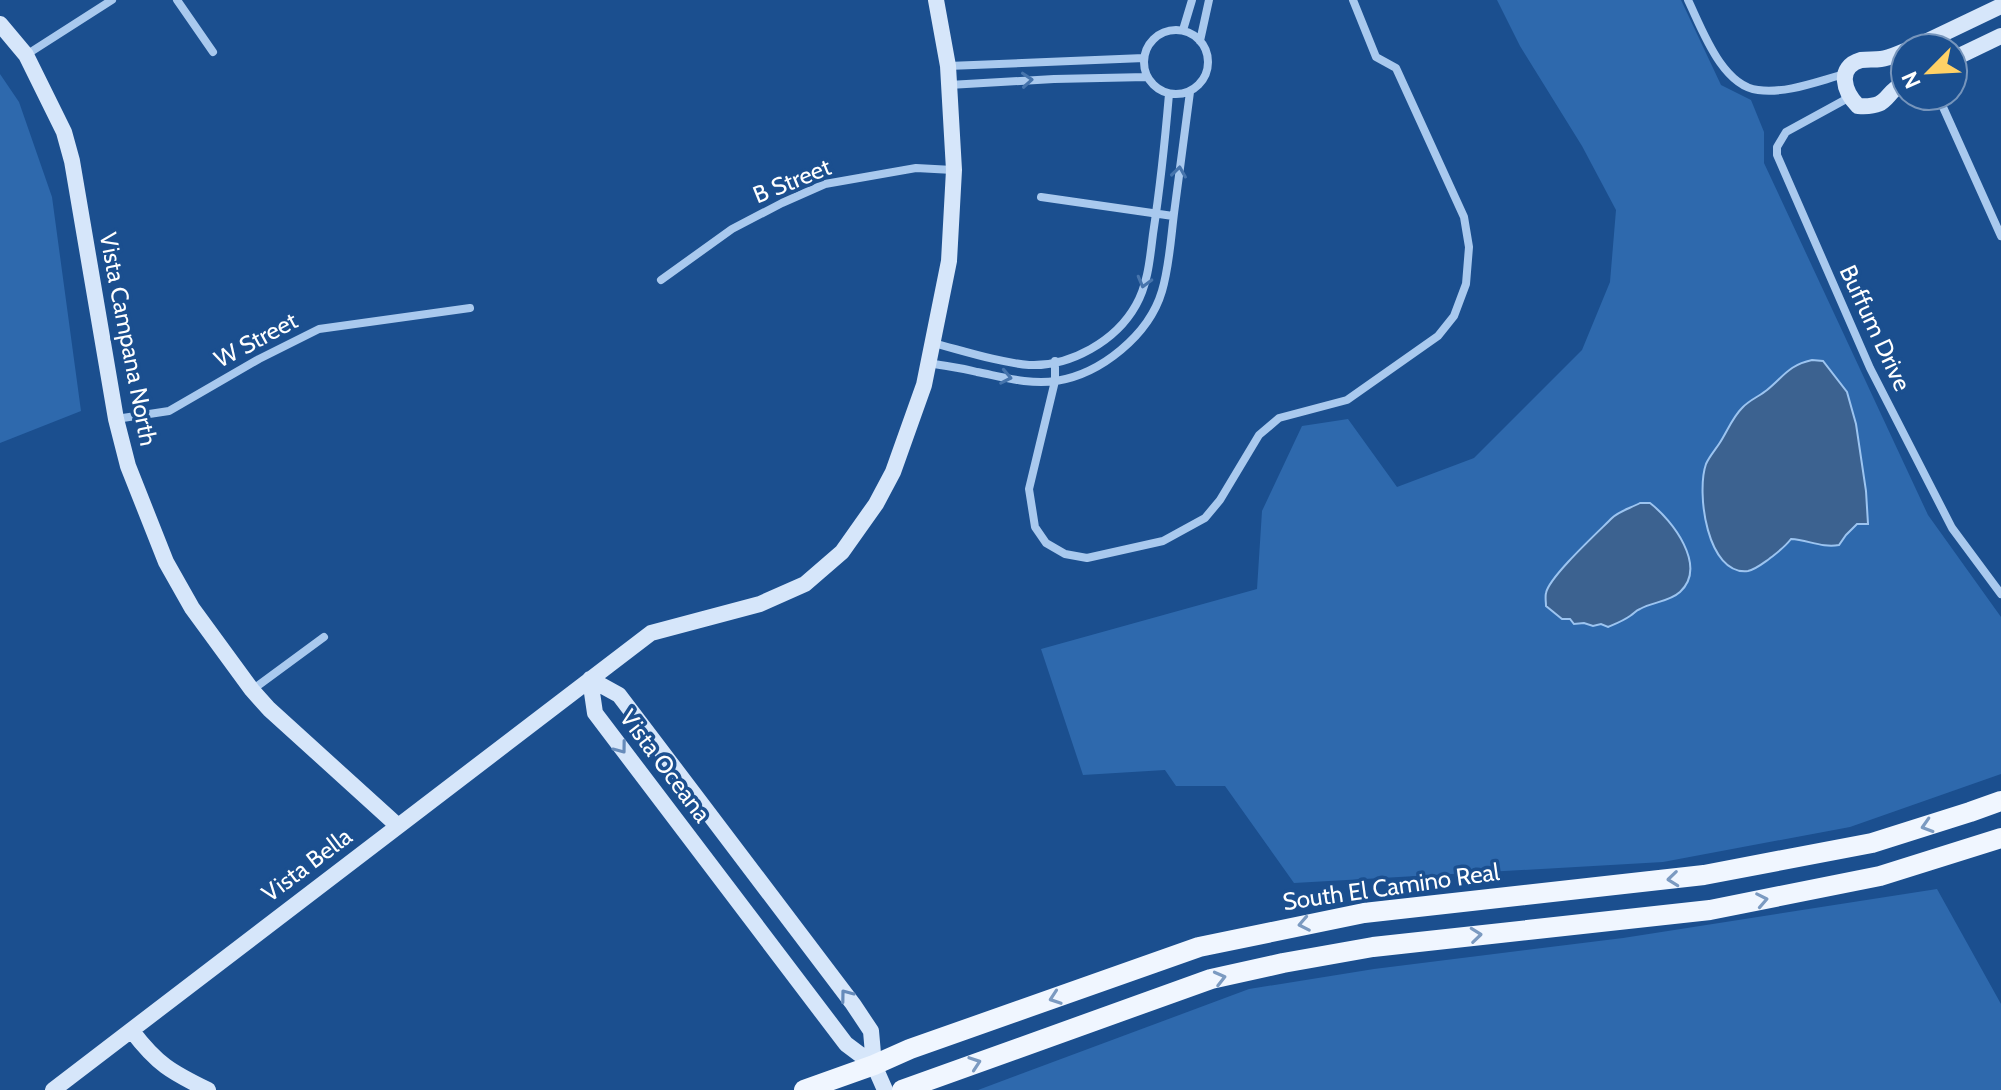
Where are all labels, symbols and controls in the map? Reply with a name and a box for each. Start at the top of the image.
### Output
north arrow [1889,32,1969,112]
text: N [1896,67,1927,93]
one-way arrow [1021,72,1034,89]
street label: B Street [749,152,835,209]
one-way arrow [1170,165,1187,179]
street label: Vista Campana North [94,230,163,448]
street label: Buffum Drive [1834,260,1917,395]
one-way arrow [1137,275,1154,289]
street label: W Street [209,306,302,373]
one-way arrow [999,368,1013,385]
street label: Vista Oceana [614,704,717,828]
one-way arrow [612,739,626,754]
one-way arrow [1921,816,1935,832]
street label: Vista Bella [256,821,358,908]
street label: South El Camino Real [1281,857,1502,916]
one-way arrow [1666,870,1679,887]
one-way arrow [1755,893,1769,910]
one-way arrow [1297,915,1311,932]
one-way arrow [1470,927,1483,944]
one-way arrow [1213,970,1227,987]
one-way arrow [1049,988,1063,1004]
one-way arrow [842,989,856,1003]
one-way arrow [967,1056,981,1073]

